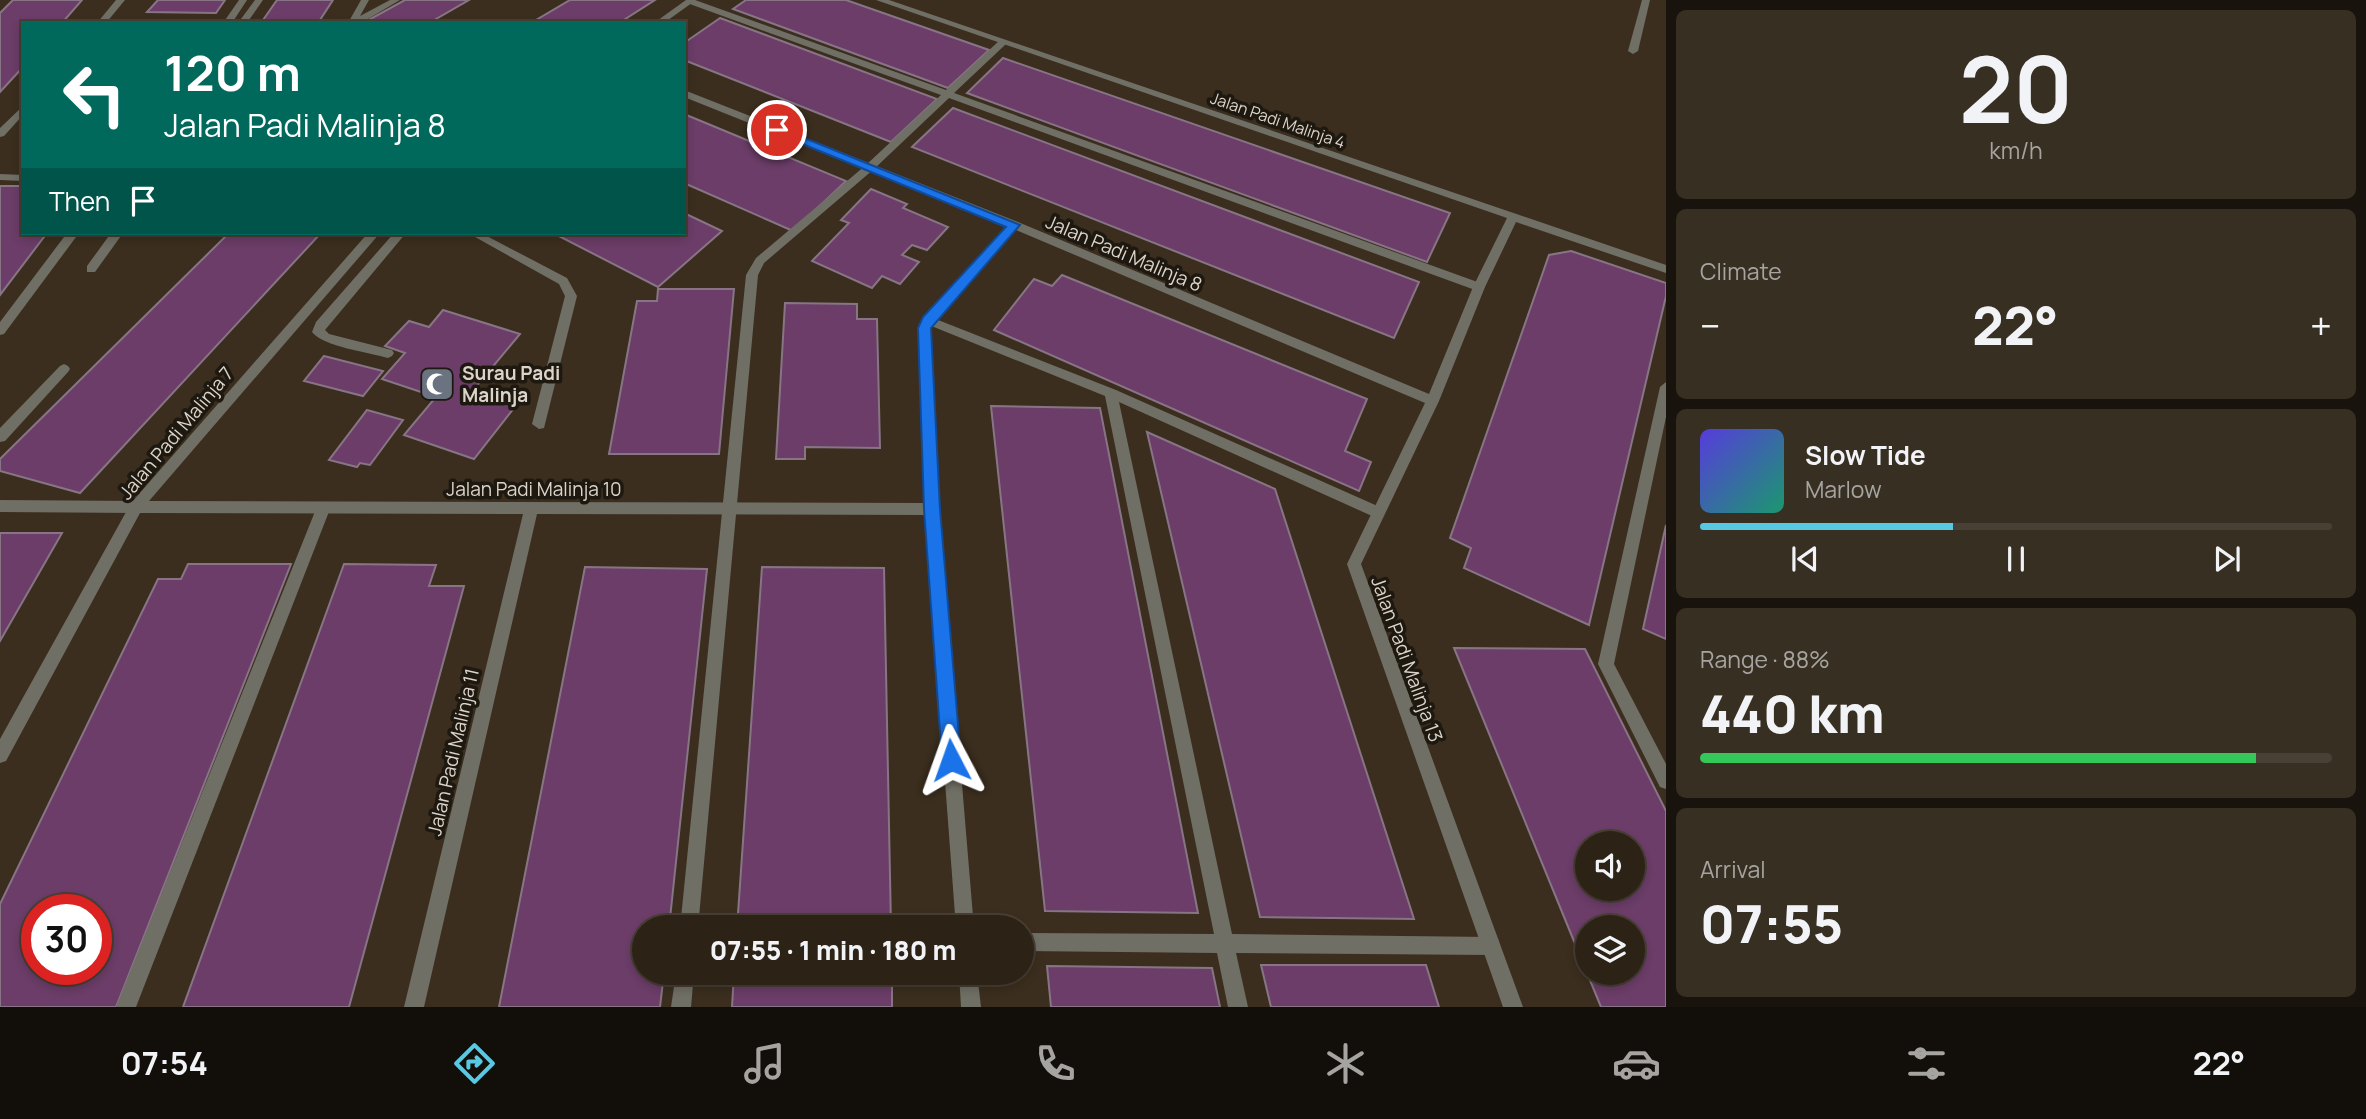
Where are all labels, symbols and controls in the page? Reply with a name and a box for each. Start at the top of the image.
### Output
text: 20 [1959,26,2073,150]
text: 120 m [164,39,301,106]
icon: left [49,49,140,140]
street label: Jalan Padi Malinja 4 [1208,87,1348,153]
pin [747,100,807,160]
text: Jalan Padi Malinja 8 [164,103,446,147]
icon: arrive [758,111,796,149]
text: km/h [1989,134,2043,166]
icon: arrive [124,182,162,220]
text: Then [49,183,110,219]
street label: Jalan Padi Malinja 8 [1042,208,1206,298]
text: Climate [1700,255,1782,287]
text: 22° [1972,290,2058,361]
text: − [1700,299,1721,351]
text: + [2310,299,2332,351]
place label: Surau Padi Malinja [462,360,560,408]
street label: Jalan Padi Malinja 7 [113,361,239,505]
mosque icon: Surau Padi Malinja [418,365,456,403]
text: Slow Tide [1805,437,1926,473]
text: Marlow [1805,473,1882,505]
street label: Jalan Padi Malinja 10 [446,476,622,502]
icon: previous [1786,540,1824,578]
icon: pause [1997,540,2035,578]
icon: next [2208,540,2246,578]
street label: Jalan Padi Malinja 13 [1365,573,1449,745]
text: Range · 88% [1700,643,1830,675]
street label: Jalan Padi Malinja 11 [421,666,485,838]
text: 440 km [1700,678,1885,749]
position arrow [914,723,988,797]
map controls [1575,831,1645,985]
button: sound [1575,831,1645,901]
text: Arrival [1700,853,1766,885]
text: 07:55 [1700,888,1843,959]
speed limit sign: 30 [21,894,112,985]
button: layers [1575,915,1645,985]
text: 07:55 · 1 min · 180 m [710,932,956,968]
icon: directions [450,1039,499,1088]
icon: music [740,1039,789,1088]
icon: phone [1031,1039,1080,1088]
icon: climate [1321,1039,1370,1088]
icon: car [1612,1039,1661,1088]
icon: filters [1902,1039,1951,1088]
text: 07:54 [121,1041,208,1085]
text: 22° [2193,1041,2245,1085]

